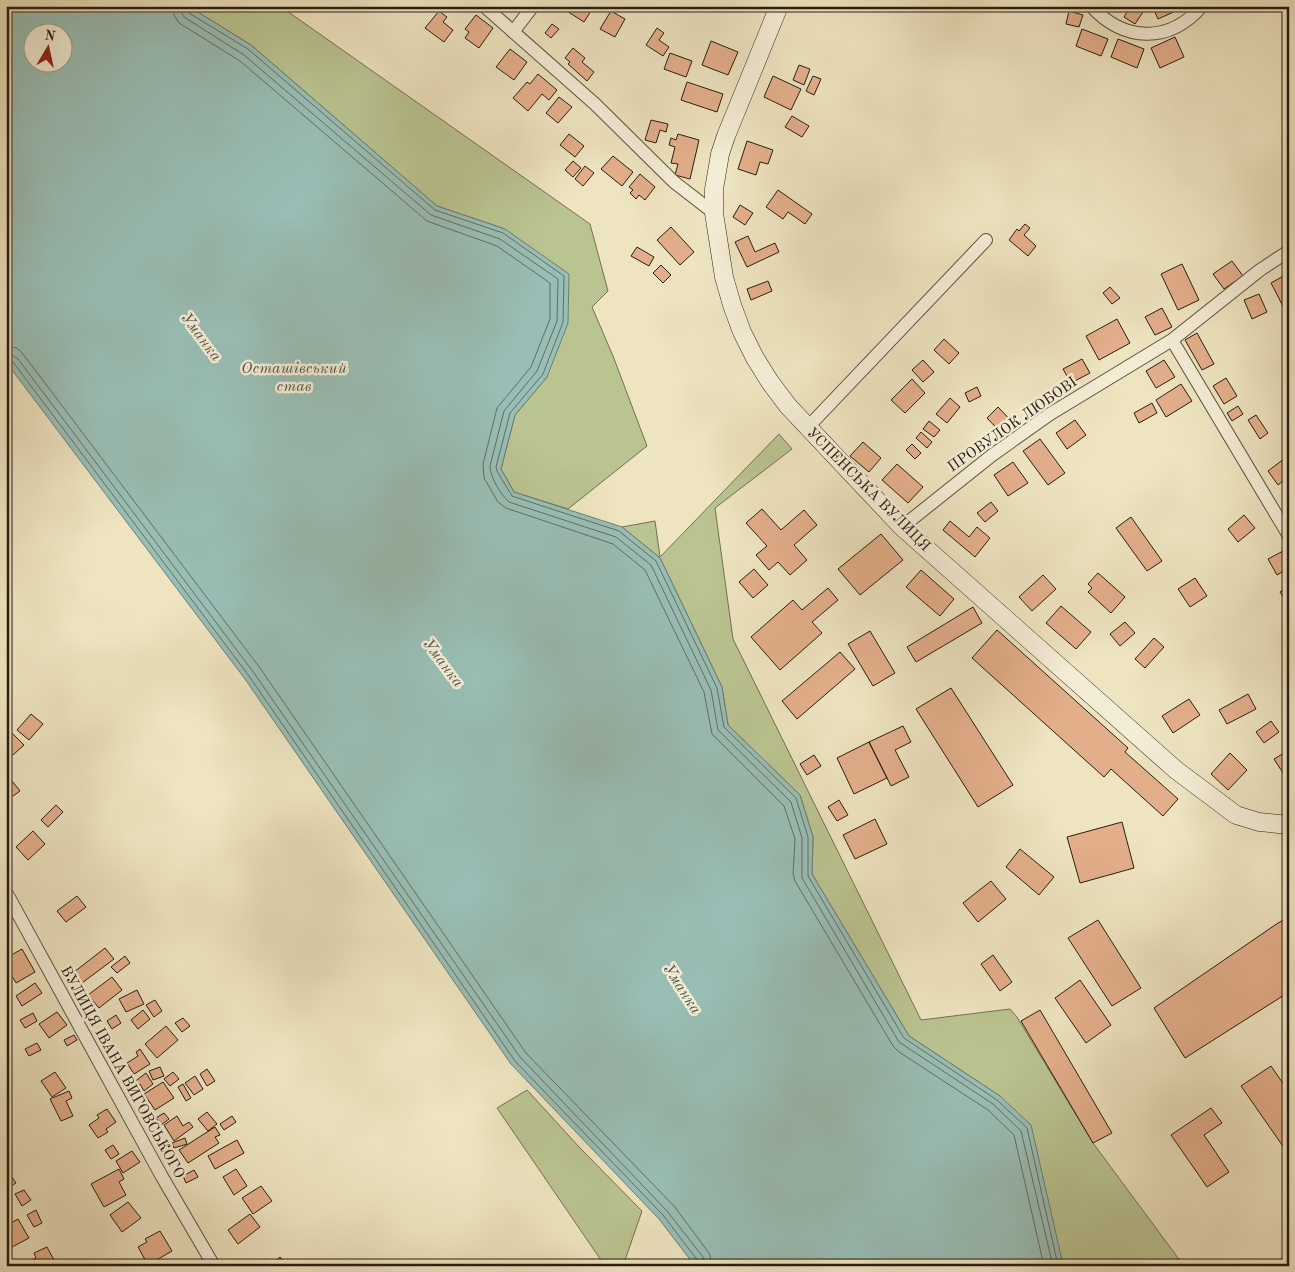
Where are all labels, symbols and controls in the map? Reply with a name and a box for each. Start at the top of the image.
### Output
north arrow [22,22,72,72]
text: N [43,28,57,44]
water label: Уманка [177,310,224,365]
water label: Осташівський став [241,361,347,395]
street label: ПРОВУЛОК ЛЮБОВІ [945,375,1080,476]
street label: УСПЕНСЬКА ВУЛИЦЯ [803,425,933,555]
water label: Уманка [419,636,466,691]
water label: Уманка [659,961,704,1018]
street label: ВУЛИЦЯ ІВАНА ВИГОВСЬКОГО [57,964,186,1181]

